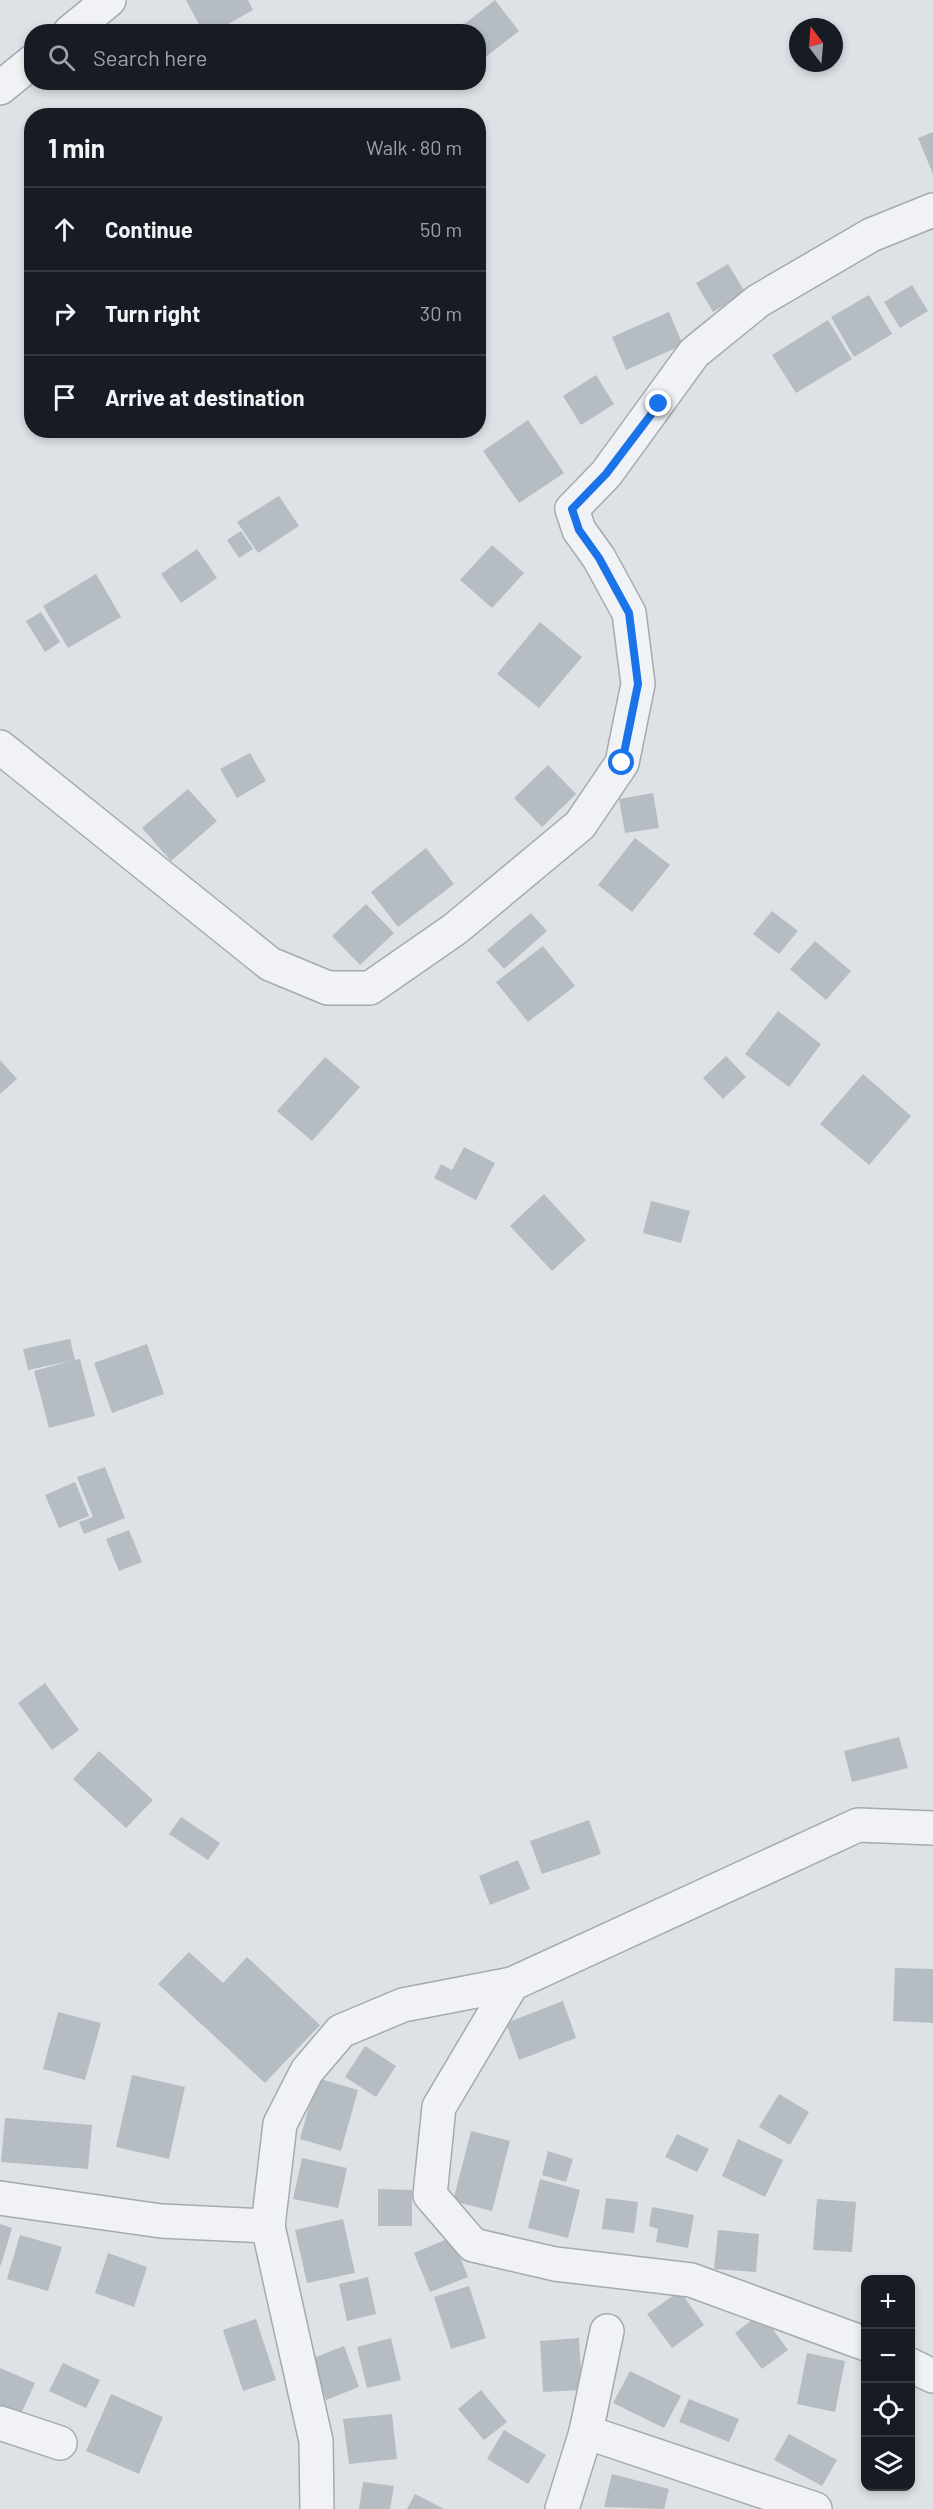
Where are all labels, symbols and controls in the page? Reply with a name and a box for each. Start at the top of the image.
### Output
north arrow [789,18,843,72]
search box [24,24,486,90]
icon: search [45,41,78,74]
text: Search here [93,44,207,70]
text: 1 min [48,132,105,163]
text: Walk · 80 m [366,135,462,159]
icon: ahead [48,213,81,246]
text: Continue [105,216,193,242]
text: 50 m [420,217,462,241]
icon: right [48,297,81,330]
text: Turn right [105,300,200,326]
text: 30 m [420,301,462,325]
icon: arrive [48,381,81,414]
text: Arrive at destination [105,384,304,410]
route end [645,390,671,416]
route start [608,749,634,775]
map controls [861,2275,915,2491]
button: + [861,2275,915,2329]
button: − [861,2329,915,2383]
button: locate [861,2383,915,2437]
button: layers [861,2437,915,2491]

